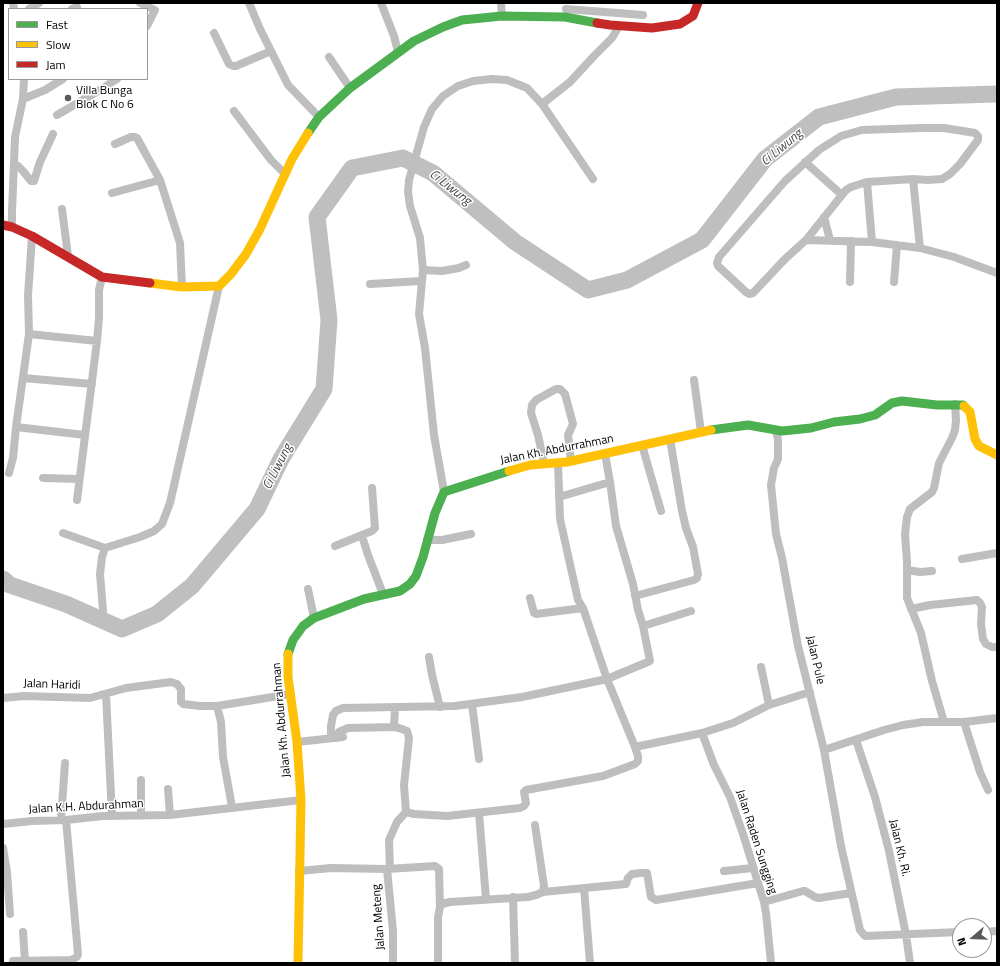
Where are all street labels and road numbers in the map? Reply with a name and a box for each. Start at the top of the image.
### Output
street label: Jalan Kh. Abdurrahman [499,432,615,468]
street label: Jalan Pule [802,634,828,686]
street label: Jalan Kh. Abdurrahman [270,662,294,778]
street label: Jalan Haridi [23,677,81,693]
street label: Jalan Raden Sungging [732,788,780,896]
street label: Jalan K.H. Abdurahman [28,797,144,817]
street label: Jalan Kh. Ri. [885,818,913,878]
street label: Jalan Meteng [370,883,388,951]

